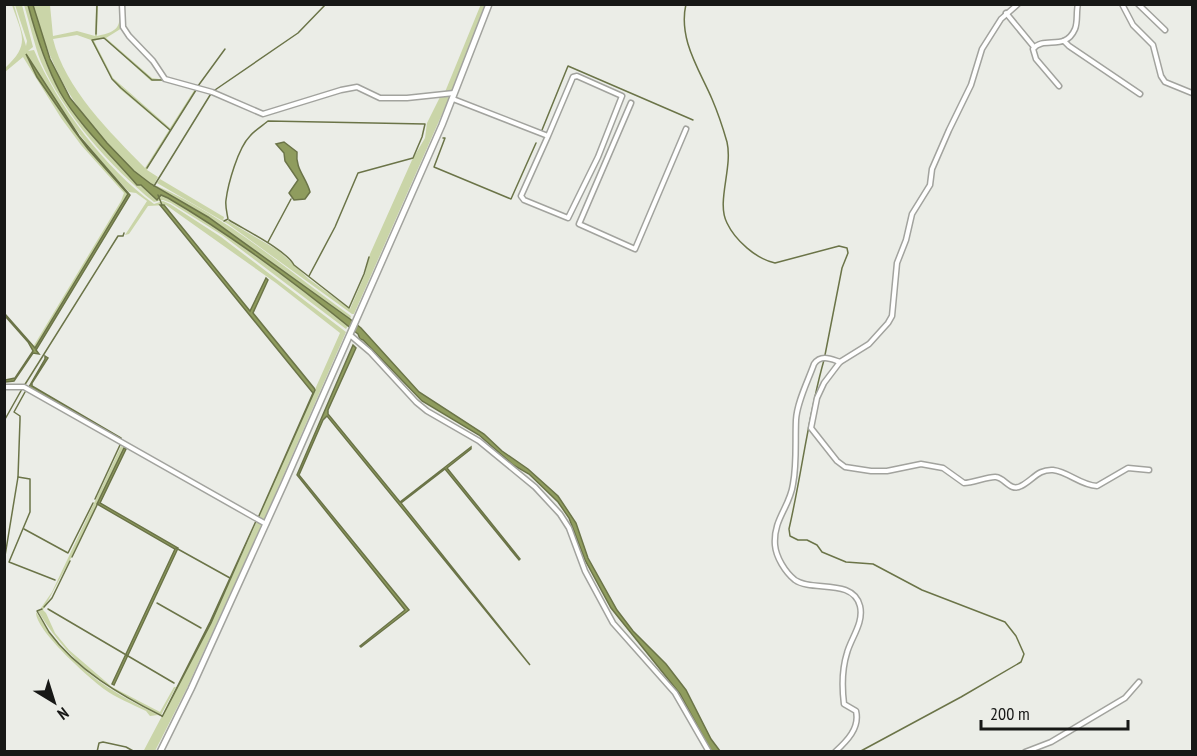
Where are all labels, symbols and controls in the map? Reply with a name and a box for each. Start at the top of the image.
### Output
north arrow [24,672,84,732]
scale bar [981,693,1128,731]
text: 200 m [990,702,1030,725]
text: N [54,703,73,724]

